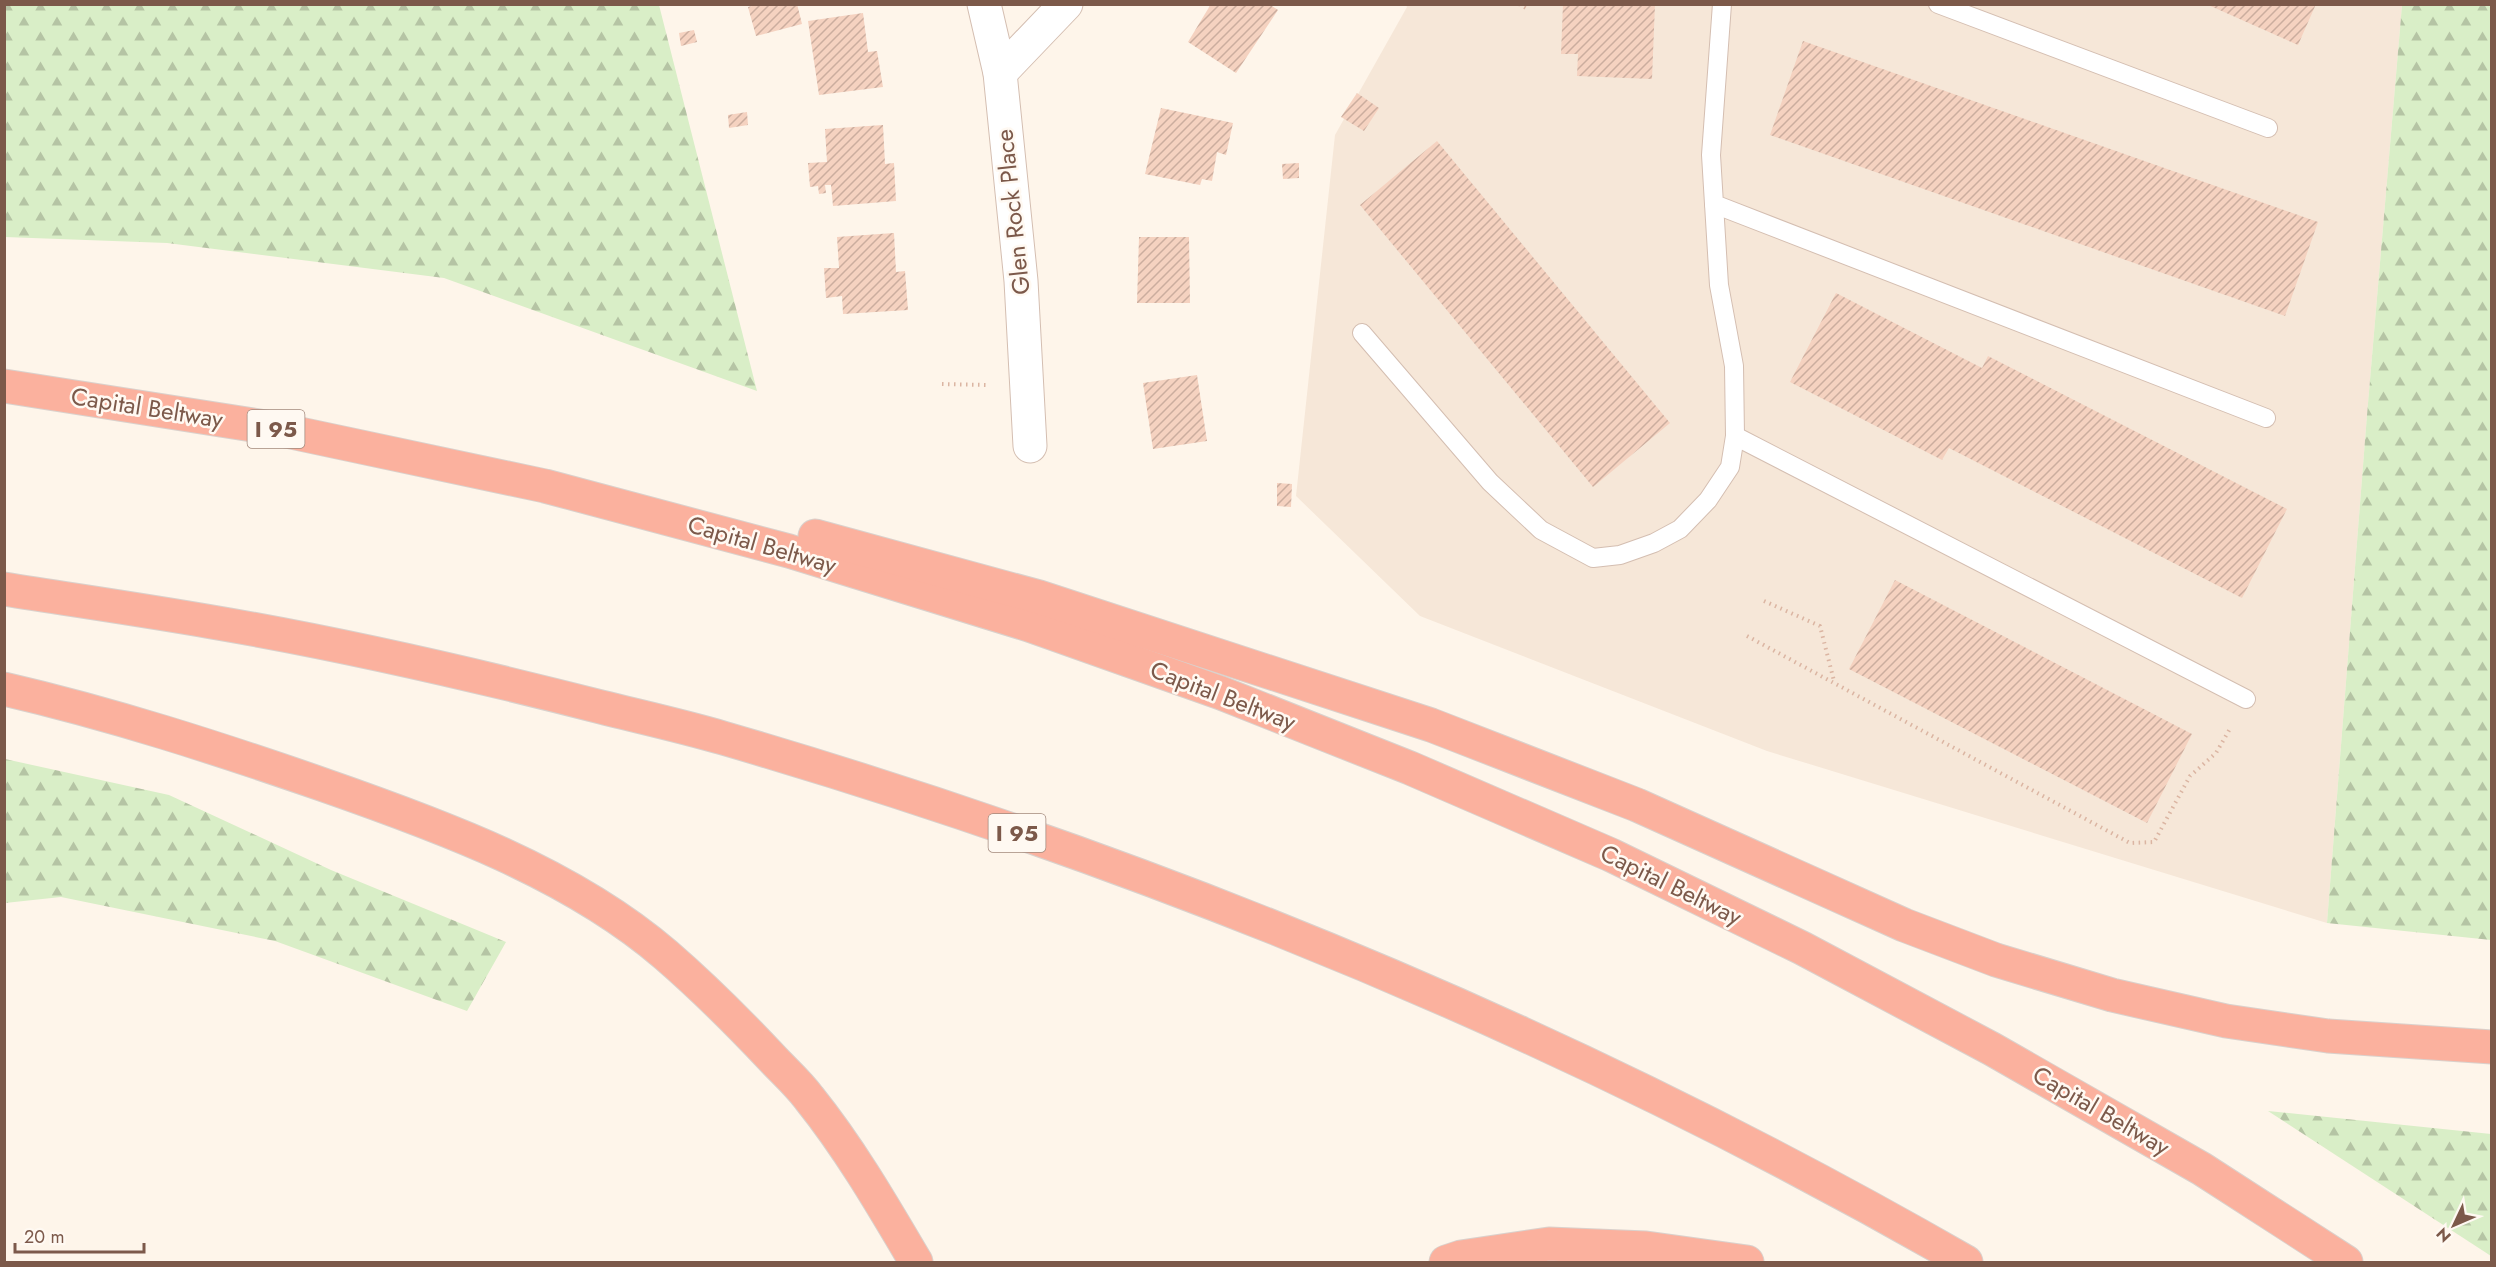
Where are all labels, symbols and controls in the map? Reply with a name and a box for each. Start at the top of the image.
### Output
street label: Glen Rock Place [986,128,1039,296]
street label: Capital Beltway [69,378,226,437]
road number: I 95 [248,410,304,448]
street label: Capital Beltway [684,507,841,583]
street label: Capital Beltway [1145,652,1301,739]
road number: I 95 [988,814,1046,852]
street label: Capital Beltway [1595,835,1748,934]
street label: Capital Beltway [2026,1057,2177,1164]
north arrow [2424,1195,2484,1255]
scale bar [15,1216,144,1254]
text: N [2431,1223,2456,1248]
text: 20 m [24,1224,64,1250]

